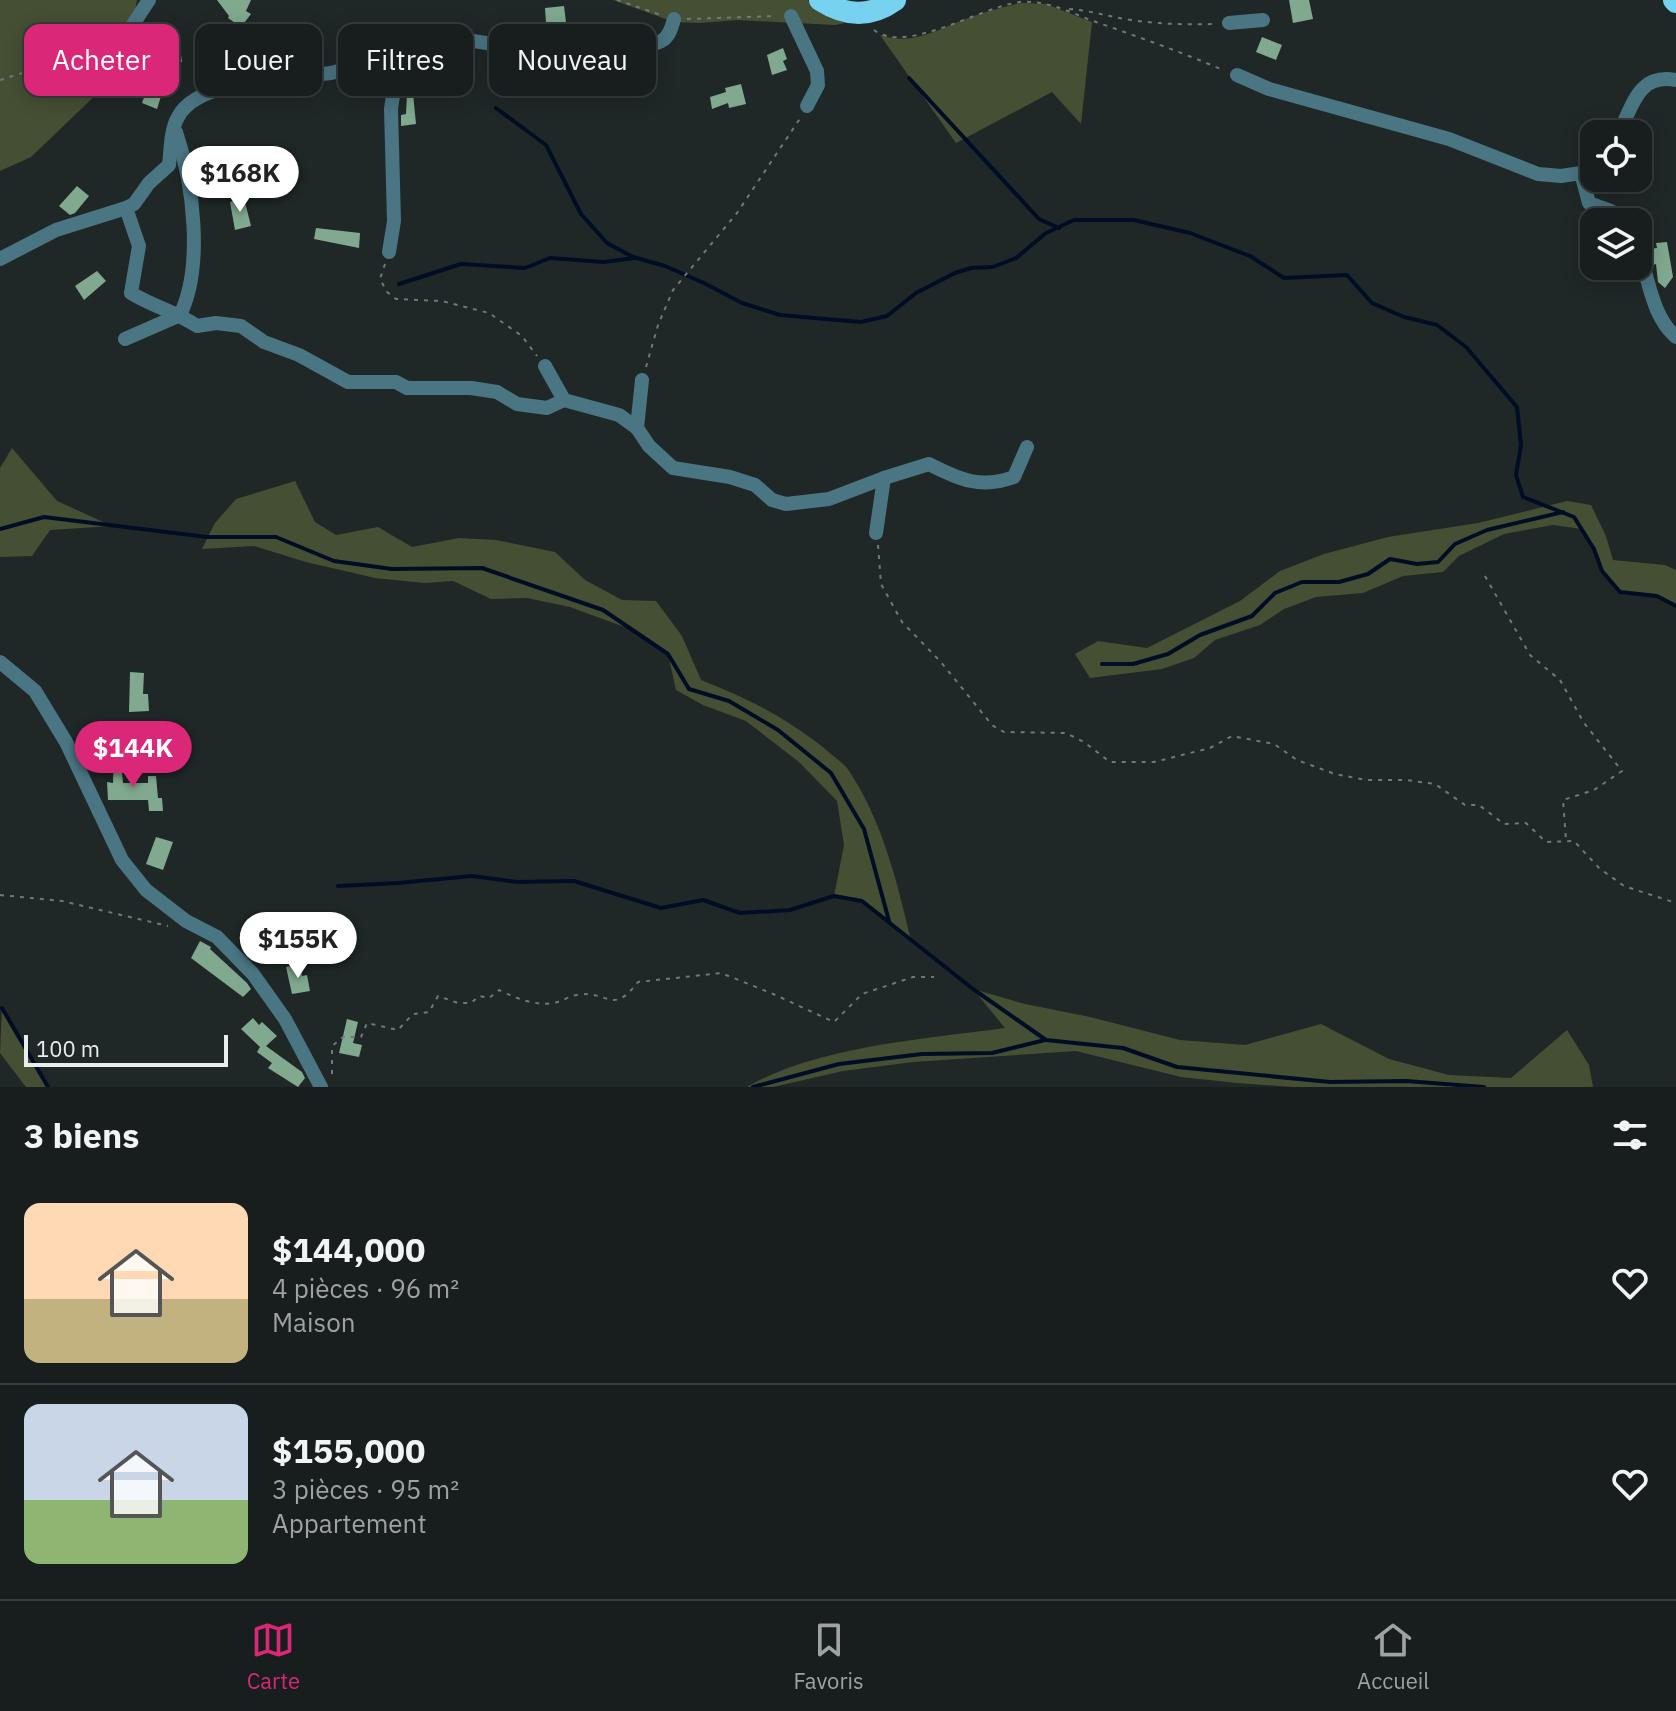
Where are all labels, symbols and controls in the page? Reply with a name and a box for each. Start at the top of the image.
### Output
chip: Acheter [24,24,179,96]
chip: Louer [195,24,322,96]
chip: Filtres [338,24,473,96]
chip: Nouveau [489,24,656,96]
map controls [1580,120,1652,280]
button: locate [1580,120,1652,192]
pin: $168K [184,146,296,214]
text: $168K [200,155,280,189]
button: layers [1580,208,1652,280]
pin: $144K [77,721,189,789]
text: $144K [93,730,173,764]
pin: $155K [242,912,354,980]
text: $155K [258,921,338,955]
scale bar [24,1031,228,1067]
text: 100 m [36,1034,100,1063]
text: 3 biens [24,1113,139,1157]
icon: filters [1608,1113,1652,1157]
text: $144,000 [272,1227,425,1271]
icon: home [88,1235,184,1331]
icon: heart [1608,1261,1652,1305]
text: 4 pièces · 96 m² [272,1271,459,1305]
text: Maison [272,1305,356,1339]
text: $155,000 [272,1428,425,1472]
icon: home [88,1436,184,1532]
icon: heart [1608,1462,1652,1506]
text: 3 pièces · 95 m² [272,1472,459,1506]
text: Appartement [272,1506,427,1540]
tab: Carte [247,1618,300,1695]
tab: Favoris [793,1618,864,1695]
tab: Accueil [1357,1618,1429,1695]

